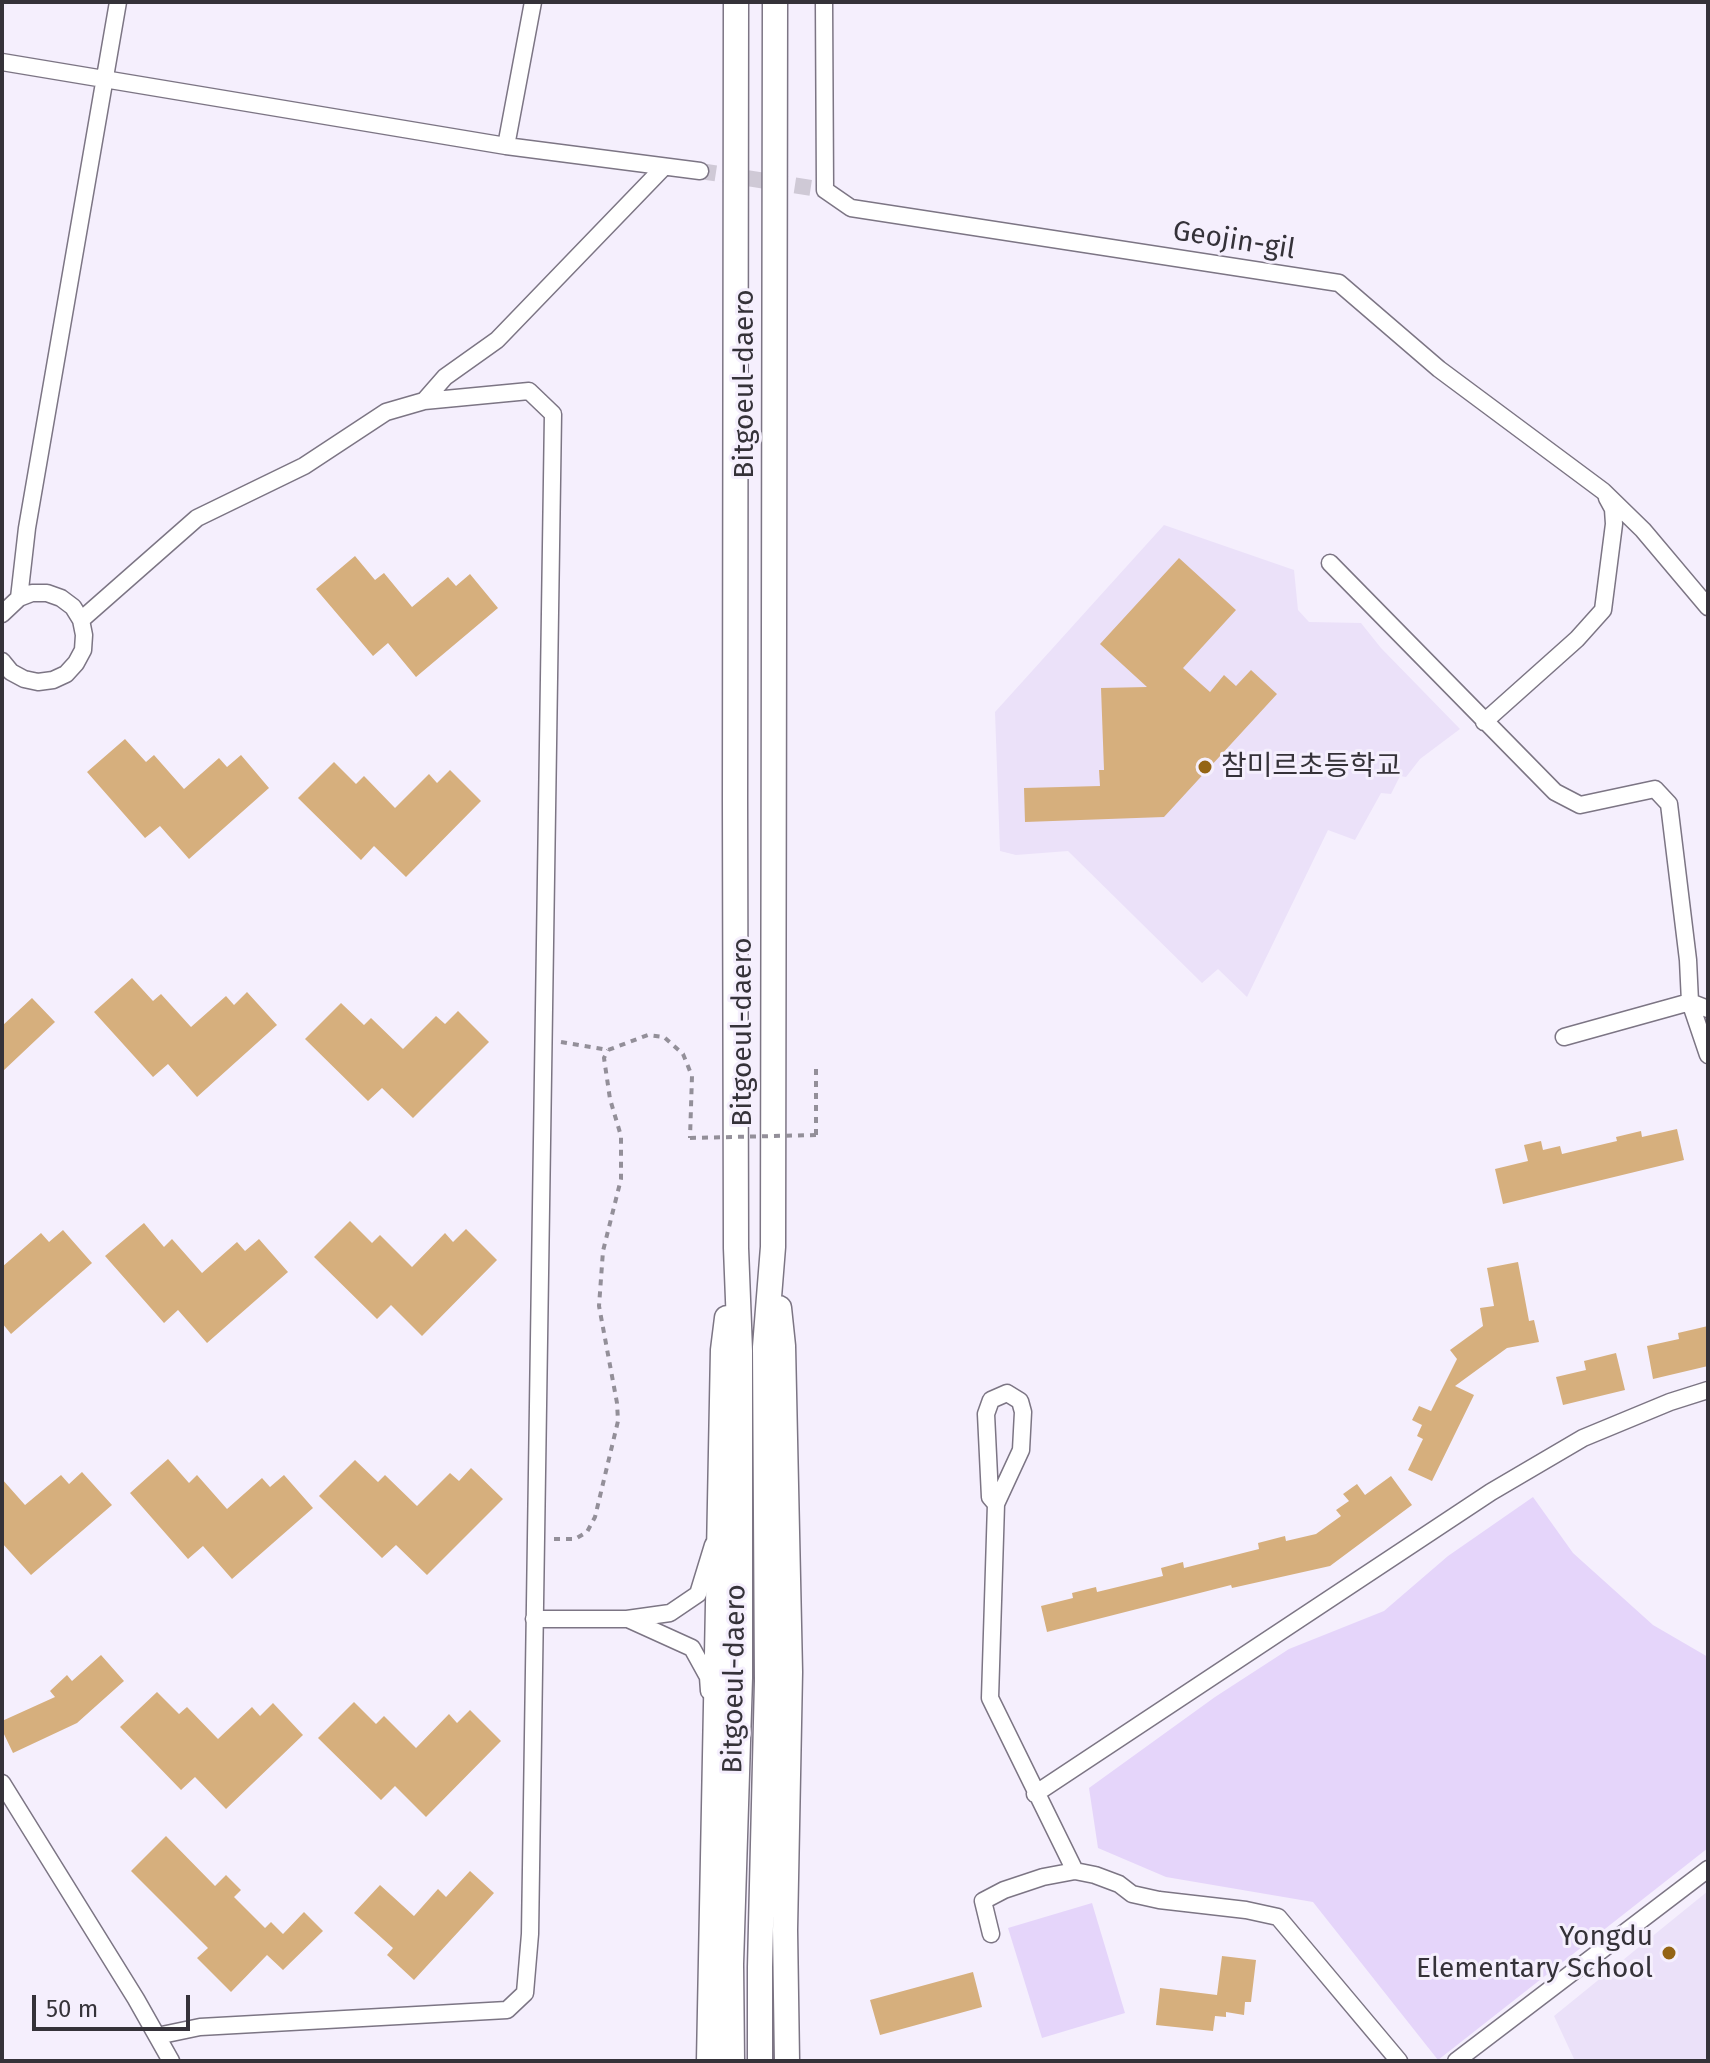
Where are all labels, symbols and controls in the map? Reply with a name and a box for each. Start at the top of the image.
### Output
street label: Geojin-gil [1170,215,1298,267]
street label: Bitgoeul-daero [728,289,762,479]
place label: 참미르초등학교 [1221,750,1401,784]
marker: 참미르초등학교 [1196,758,1214,776]
street label: Bitgoeul-daero [726,937,760,1127]
street label: Bitgoeul-daero [717,1584,753,1774]
place label: Yongdu Elementary School [1416,1920,1653,1986]
marker: Yongdu Elementary School [1660,1944,1678,1962]
scale bar [36,1979,194,2029]
text: 50 m [46,1995,98,2023]

